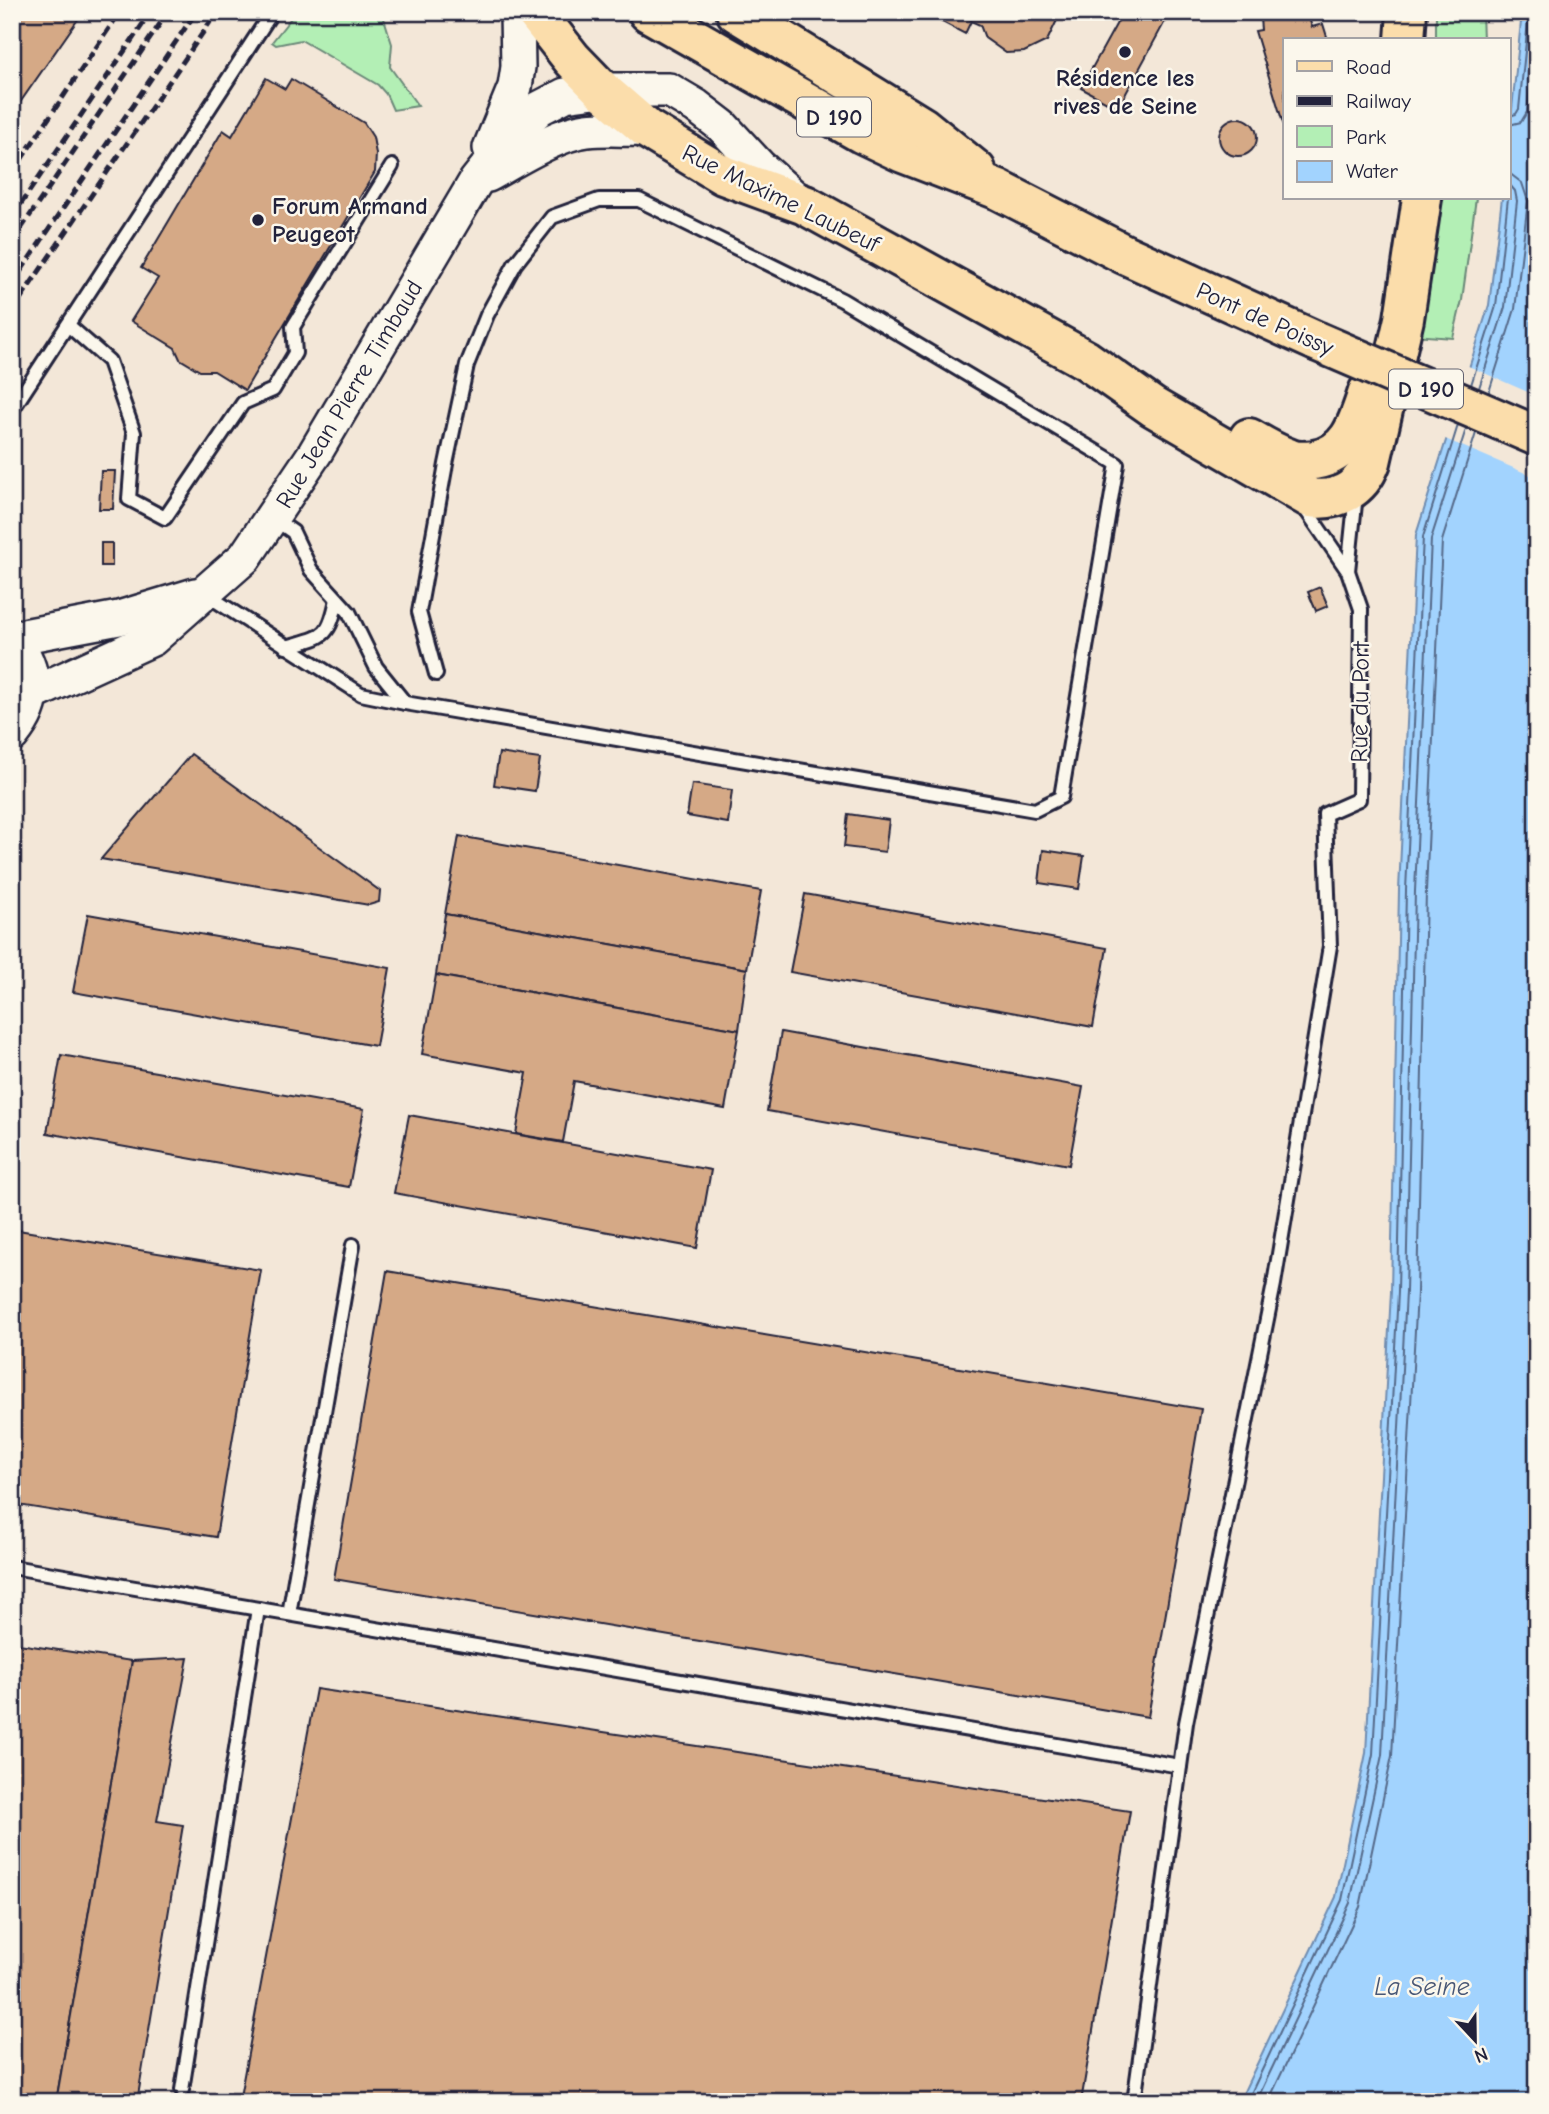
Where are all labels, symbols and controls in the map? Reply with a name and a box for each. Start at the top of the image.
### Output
legend [1283,38,1510,200]
marker: Résidence les rives de Seine [1117,44,1133,60]
text: Road [1346,55,1391,79]
place label: Résidence les rives de Seine [1053,64,1197,120]
text: Railway [1346,89,1411,113]
road number: D 190 [797,98,871,136]
text: Park [1346,125,1386,149]
street label: Rue Maxime Laubeuf [678,138,885,258]
text: Water [1346,159,1399,183]
place label: Forum Armand Peugeot [272,192,428,248]
marker: Forum Armand Peugeot [250,212,266,228]
street label: Rue Jean Pierre Timbaud [270,275,428,513]
street label: Pont de Poissy [1192,276,1338,362]
road number: D 190 [1389,370,1463,408]
street label: Rue du Port [1345,640,1375,763]
water label: La Seine [1374,1972,1470,2002]
north arrow [1440,2006,1510,2076]
text: N [1471,2042,1491,2067]

